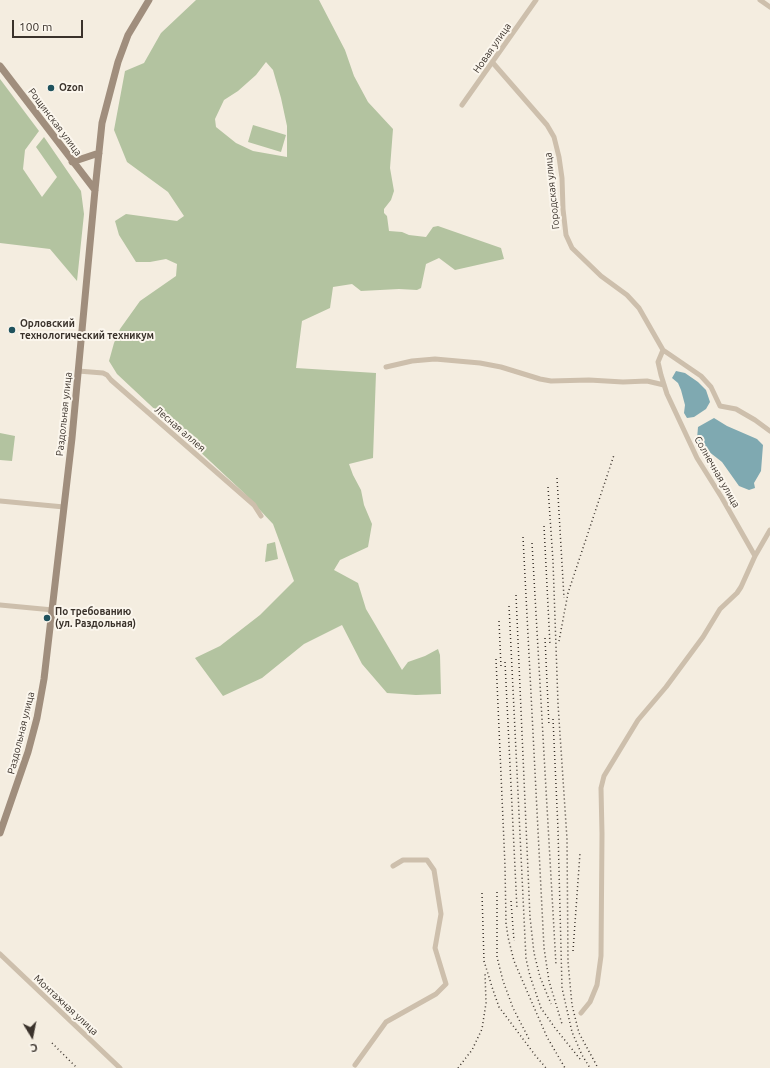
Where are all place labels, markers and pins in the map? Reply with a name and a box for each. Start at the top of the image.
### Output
place label: Ozon [59,82,84,94]
marker: Ozon [46,83,56,93]
place label: Орловский технологический техникум [20,318,154,342]
marker: Орловский технологический техникум [7,325,17,335]
place label: По требованию (ул. Раздольная) [55,606,136,630]
marker: По требованию (ул. Раздольная) [42,613,52,623]

